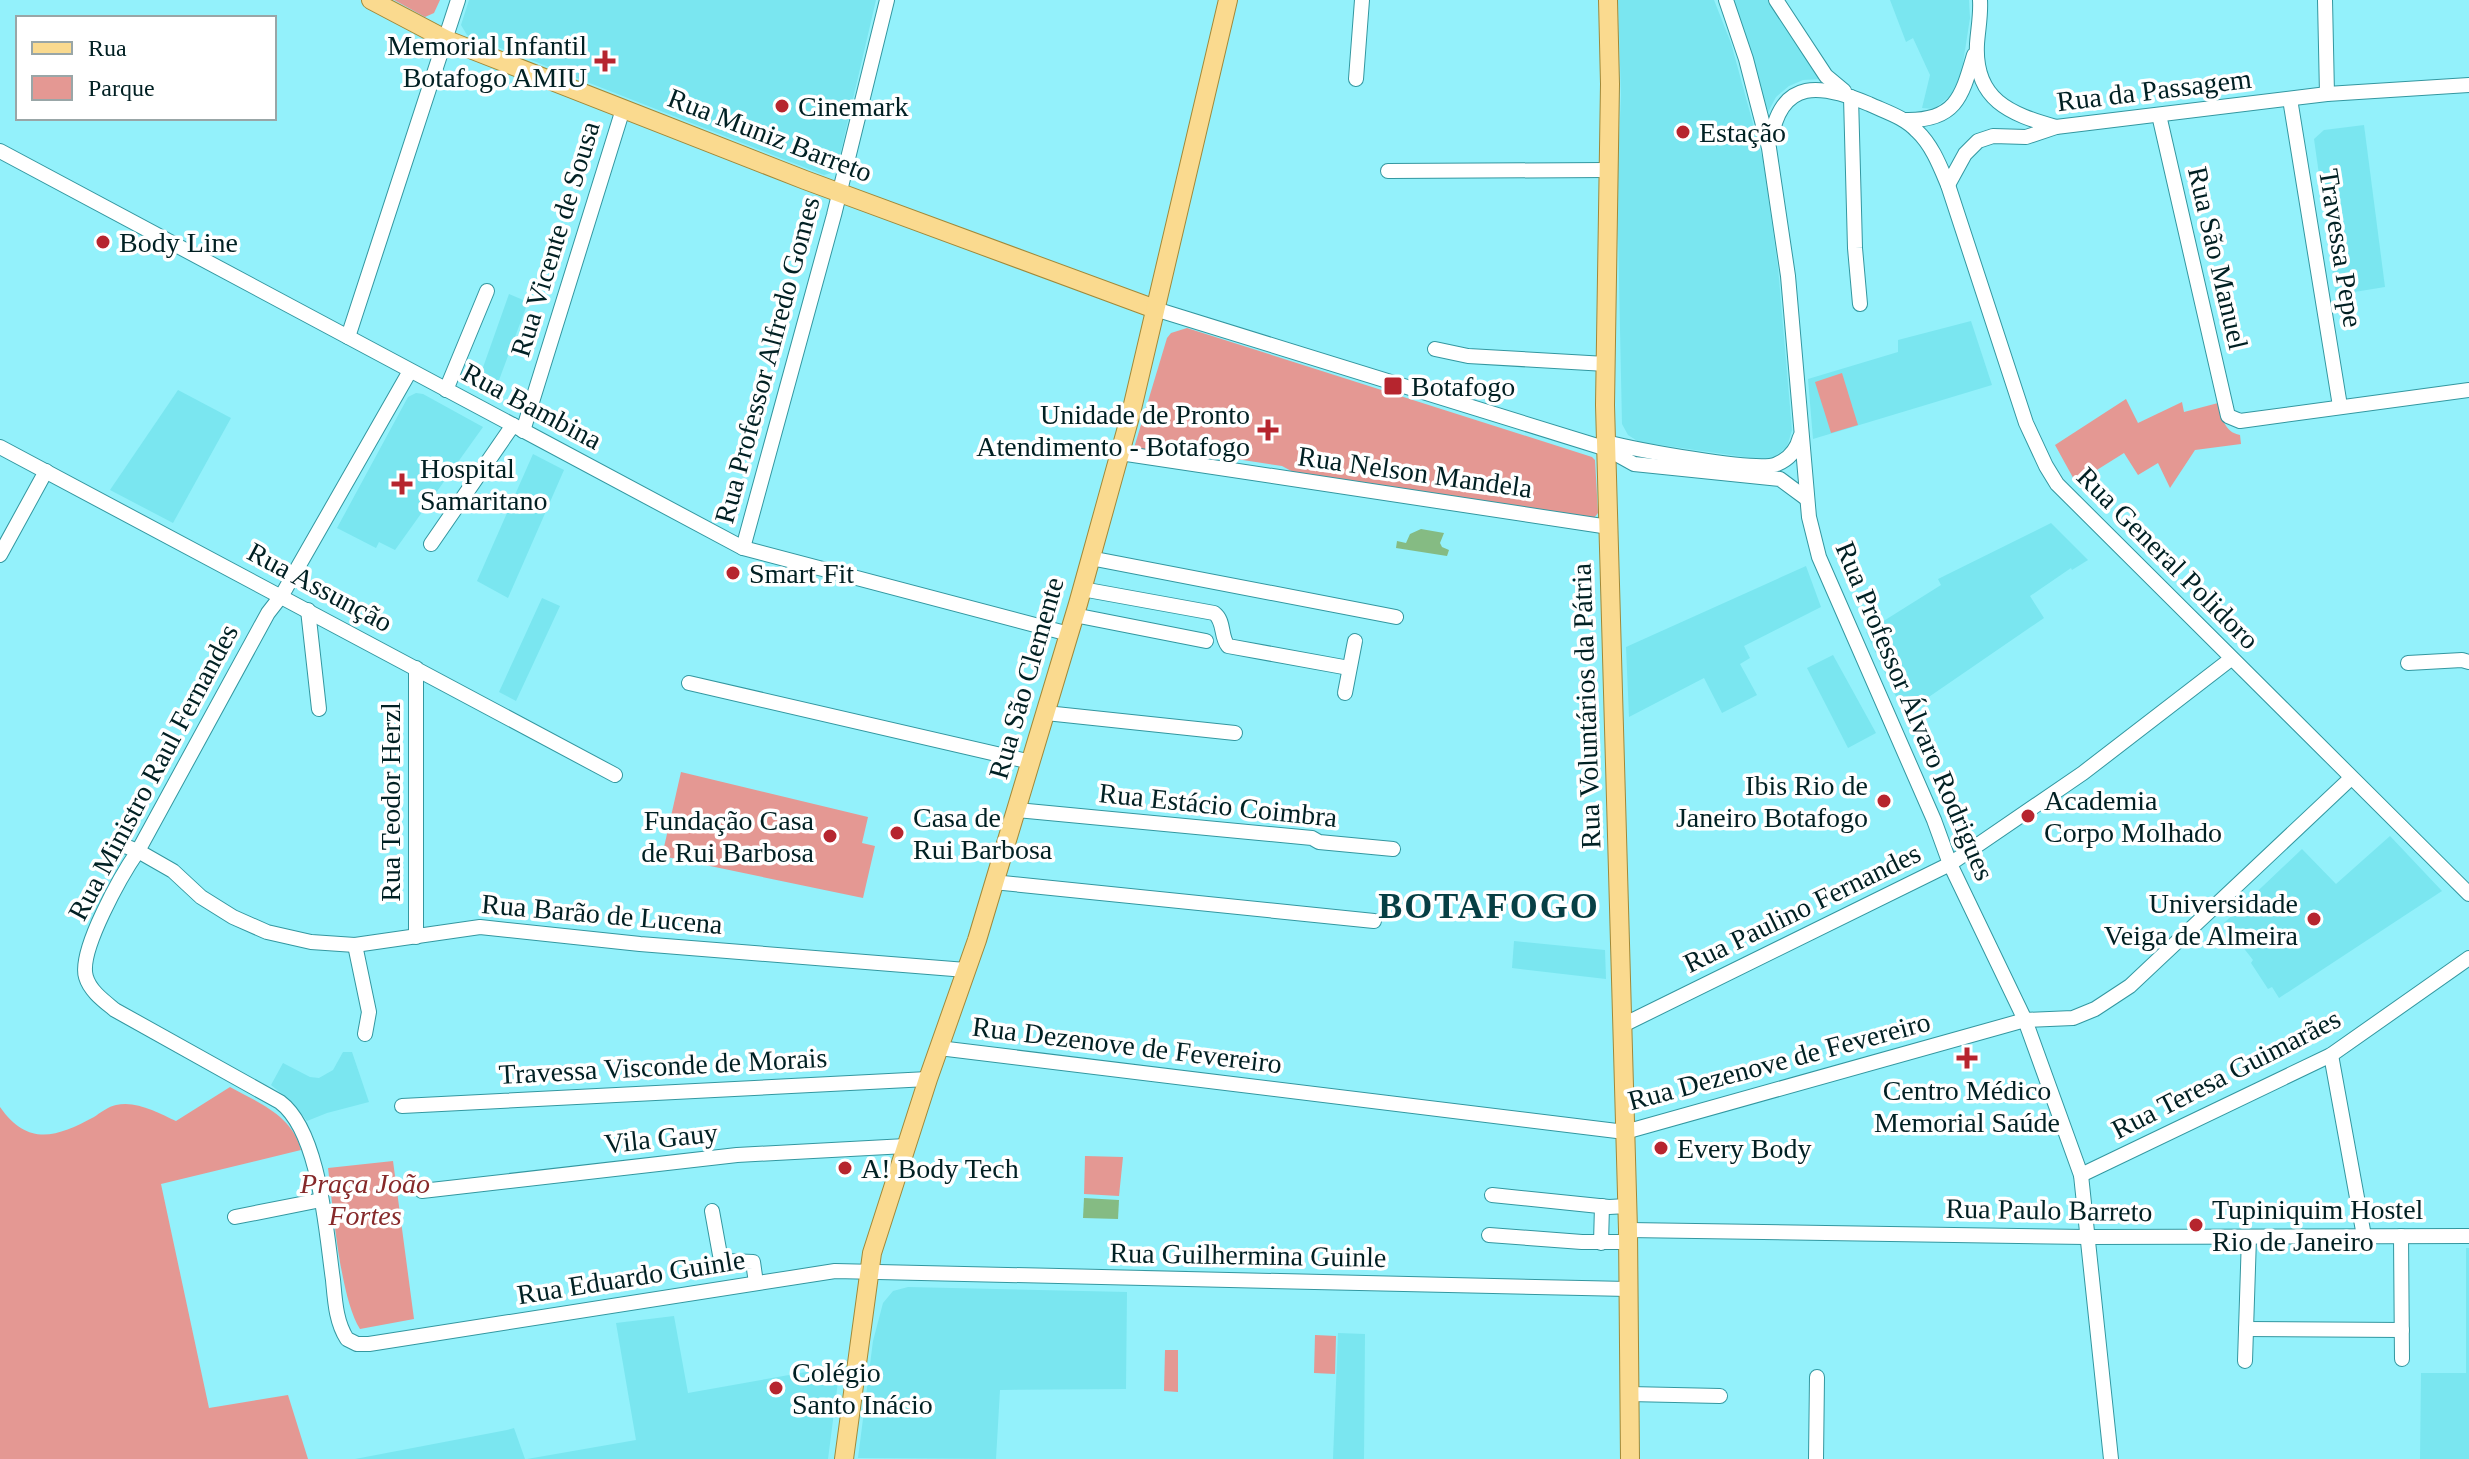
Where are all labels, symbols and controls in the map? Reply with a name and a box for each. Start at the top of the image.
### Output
legend [16,16,276,120]
place label: Memorial Infantil Botafogo AMIU [387,30,587,93]
text: Rua [88,35,127,61]
marker: Memorial Infantil Botafogo AMIU [594,50,616,72]
street label: Rua da Passagem [2055,63,2253,117]
text: Parque [88,75,155,101]
street label: Rua Muniz Barreto [664,82,876,188]
place label: Cinemark [798,91,908,122]
marker: Cinemark [773,97,791,115]
street label: Rua Vicente de Sousa [504,117,606,360]
place label: Estação [1699,117,1786,148]
marker: Estação [1674,123,1692,141]
street label: Rua São Manuel [2182,164,2254,353]
street label: Travessa Pepe [2313,167,2369,329]
street label: Rua Professor Alfredo Gomes [708,193,826,527]
place label: Body Line [119,227,238,258]
marker: Body Line [94,233,112,251]
street label: Rua Bambina [457,356,607,456]
place label: Botafogo [1411,371,1515,402]
marker: Botafogo [1382,375,1404,397]
place label: Unidade de Pronto Atendimento - Botafogo [976,399,1250,462]
marker: Unidade de Pronto Atendimento - Botafogo [1257,419,1279,441]
street label: Rua Nelson Mandela [1296,440,1535,504]
place label: Hospital Samaritano [420,453,548,516]
street label: Rua General Polidoro [2071,461,2265,655]
marker: Hospital Samaritano [391,473,413,495]
street label: Rua Assunção [242,536,398,638]
street label: Rua Professor Álvaro Rodrigues [1829,537,2001,885]
place label: Smart Fit [749,558,854,589]
street label: Rua Voluntários da Pátria [1566,562,1606,849]
marker: Smart Fit [724,564,742,582]
street label: Rua São Clemente [982,574,1070,782]
street label: Rua Ministro Raul Fernandes [62,619,244,925]
street label: Rua Teodor Herzl [375,702,406,902]
place label: Ibis Rio de Janeiro Botafogo [1676,770,1868,833]
street label: Rua Estácio Coimbra [1097,777,1339,833]
place label: Academia Corpo Molhado [2044,785,2222,848]
marker: Ibis Rio de Janeiro Botafogo [1875,792,1893,810]
place label: Casa de Rui Barbosa [913,802,1053,865]
place label: Fundação Casa de Rui Barbosa [641,805,815,868]
marker: Academia Corpo Molhado [2019,807,2037,825]
marker: Casa de Rui Barbosa [888,824,906,842]
marker: Fundação Casa de Rui Barbosa [821,827,839,845]
street label: Rua Paulino Fernandes [1678,837,1926,979]
district label: BOTAFOGO [1378,886,1600,926]
street label: Rua Barão de Lucena [480,888,724,940]
place label: Universidade Veiga de Almeira [2104,888,2299,951]
marker: Universidade Veiga de Almeira [2305,910,2323,928]
street label: Rua Teresa Guimarães [2106,1003,2346,1145]
street label: Rua Dezenove de Fevereiro [1624,1006,1934,1116]
street label: Rua Dezenove de Fevereiro [970,1011,1284,1079]
street label: Travessa Visconde de Morais [498,1042,828,1090]
marker: Centro Médico Memorial Saúde [1956,1047,1978,1069]
place label: Centro Médico Memorial Saúde [1874,1075,2060,1138]
street label: Vila Gauy [603,1117,719,1159]
place label: Every Body [1677,1133,1812,1164]
marker: Every Body [1652,1139,1670,1157]
place label: A! Body Tech [861,1153,1019,1184]
marker: A! Body Tech [836,1159,854,1177]
park label: Praça João Fortes [299,1168,430,1231]
street label: Rua Paulo Barreto [1945,1193,2153,1227]
place label: Tupiniquim Hostel Rio de Janeiro [2212,1194,2424,1257]
marker: Tupiniquim Hostel Rio de Janeiro [2187,1216,2205,1234]
street label: Rua Guilhermina Guinle [1109,1237,1387,1273]
street label: Rua Eduardo Guinle [515,1244,747,1310]
place label: Colégio Santo Inácio [792,1357,933,1420]
marker: Colégio Santo Inácio [767,1379,785,1397]

